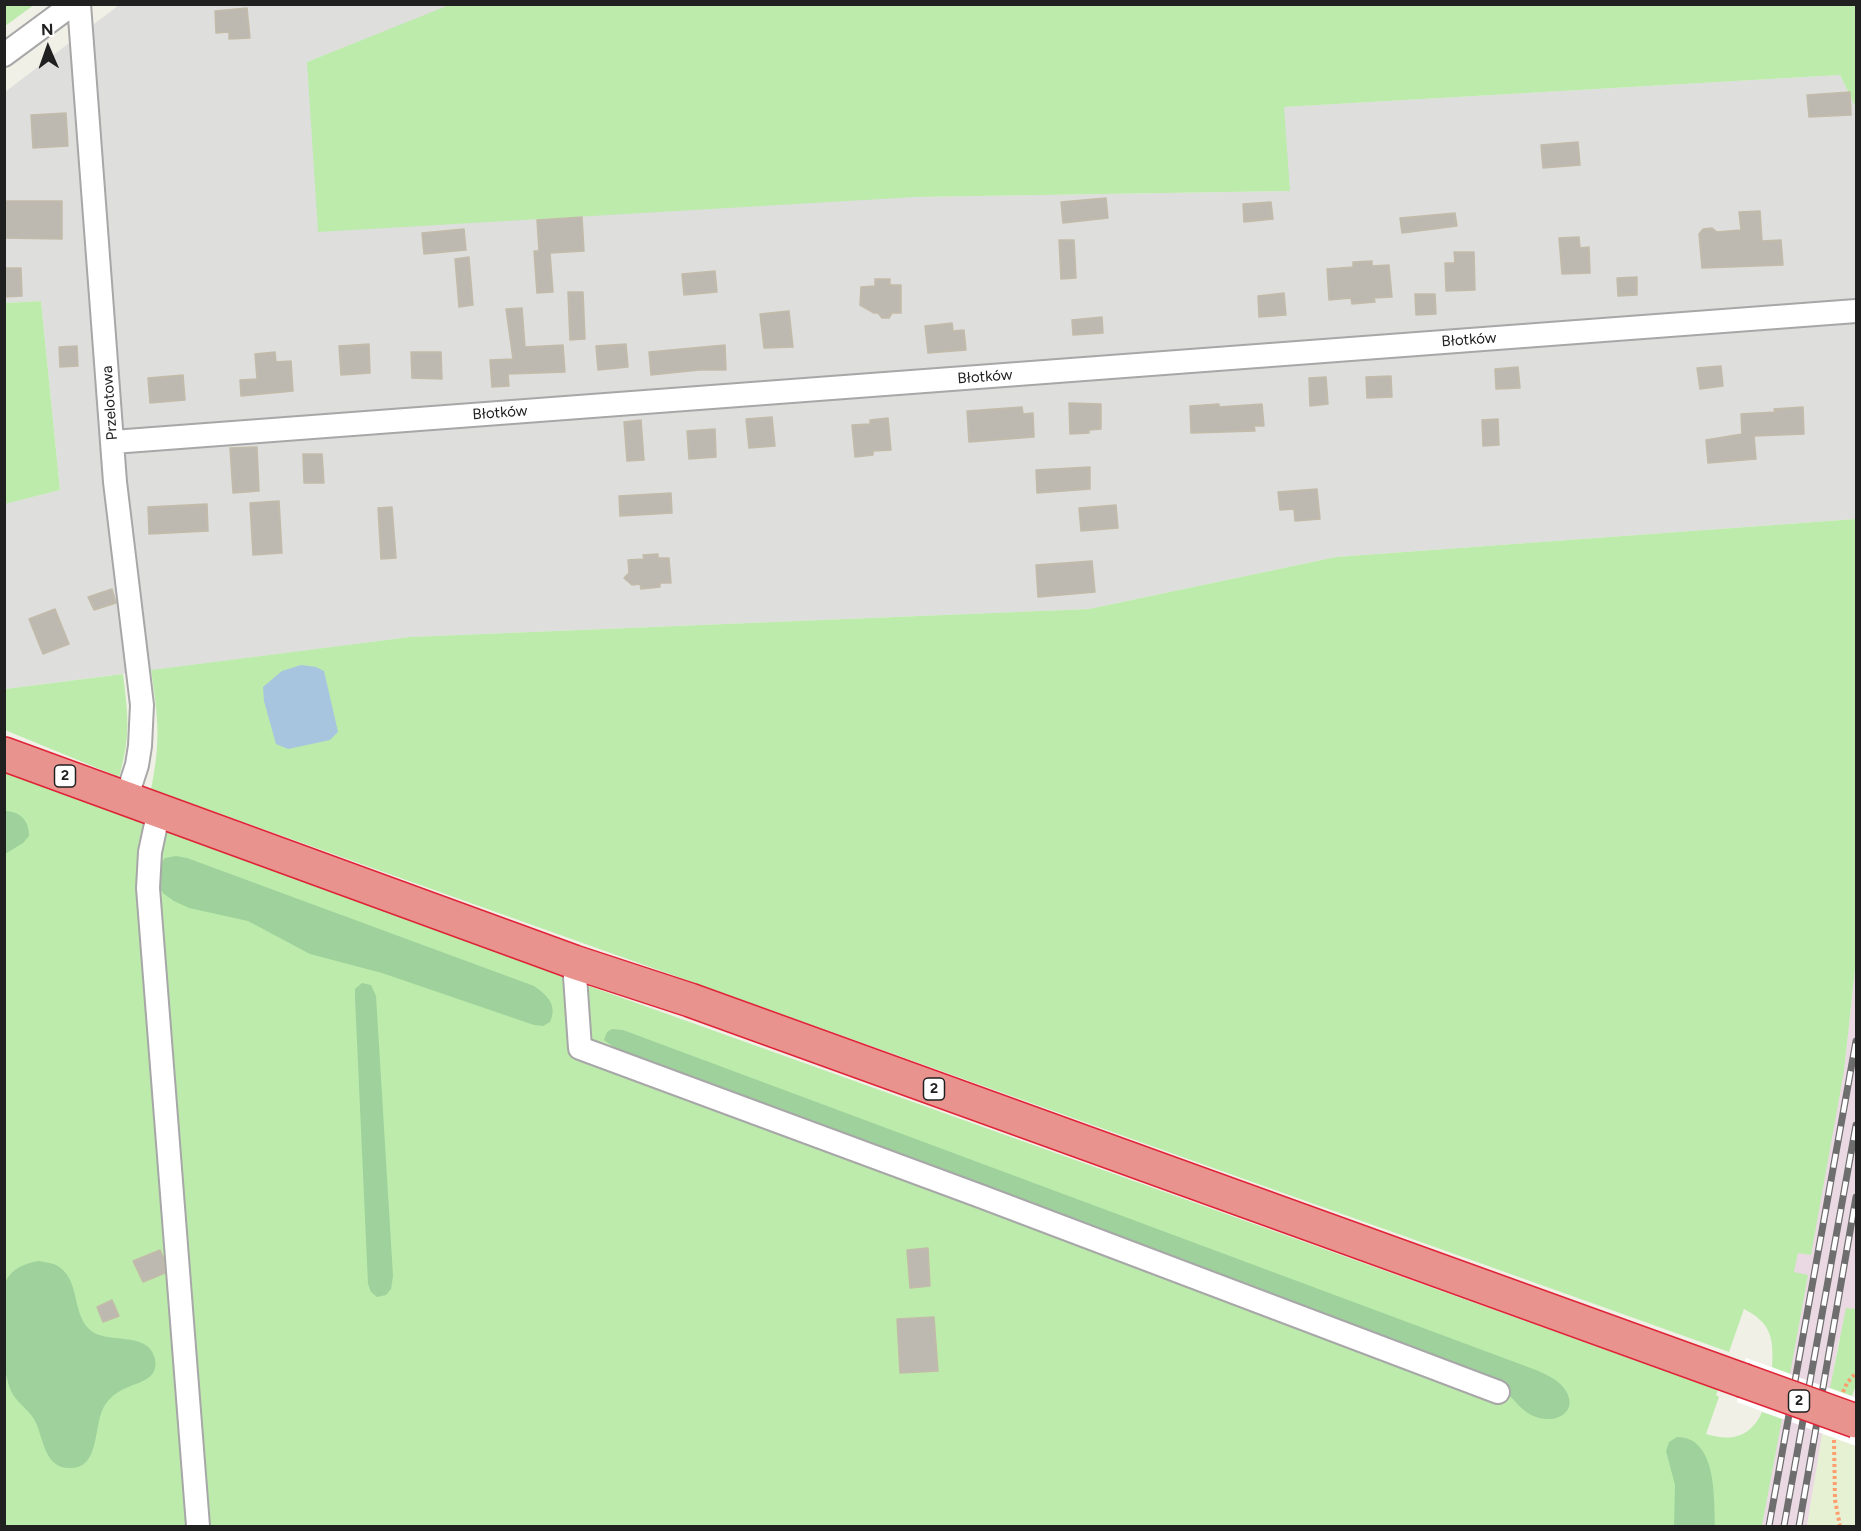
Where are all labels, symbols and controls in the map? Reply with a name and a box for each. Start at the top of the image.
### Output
north arrow [18,18,78,78]
text: N [41,20,54,39]
street label: Błotków [1441,329,1497,351]
street label: Przelotowa [98,365,122,441]
street label: Błotków [957,366,1013,388]
street label: Błotków [472,402,528,424]
road number: 2 [54,765,76,787]
road number: 2 [924,1078,944,1100]
road number: 2 [1788,1390,1810,1412]

